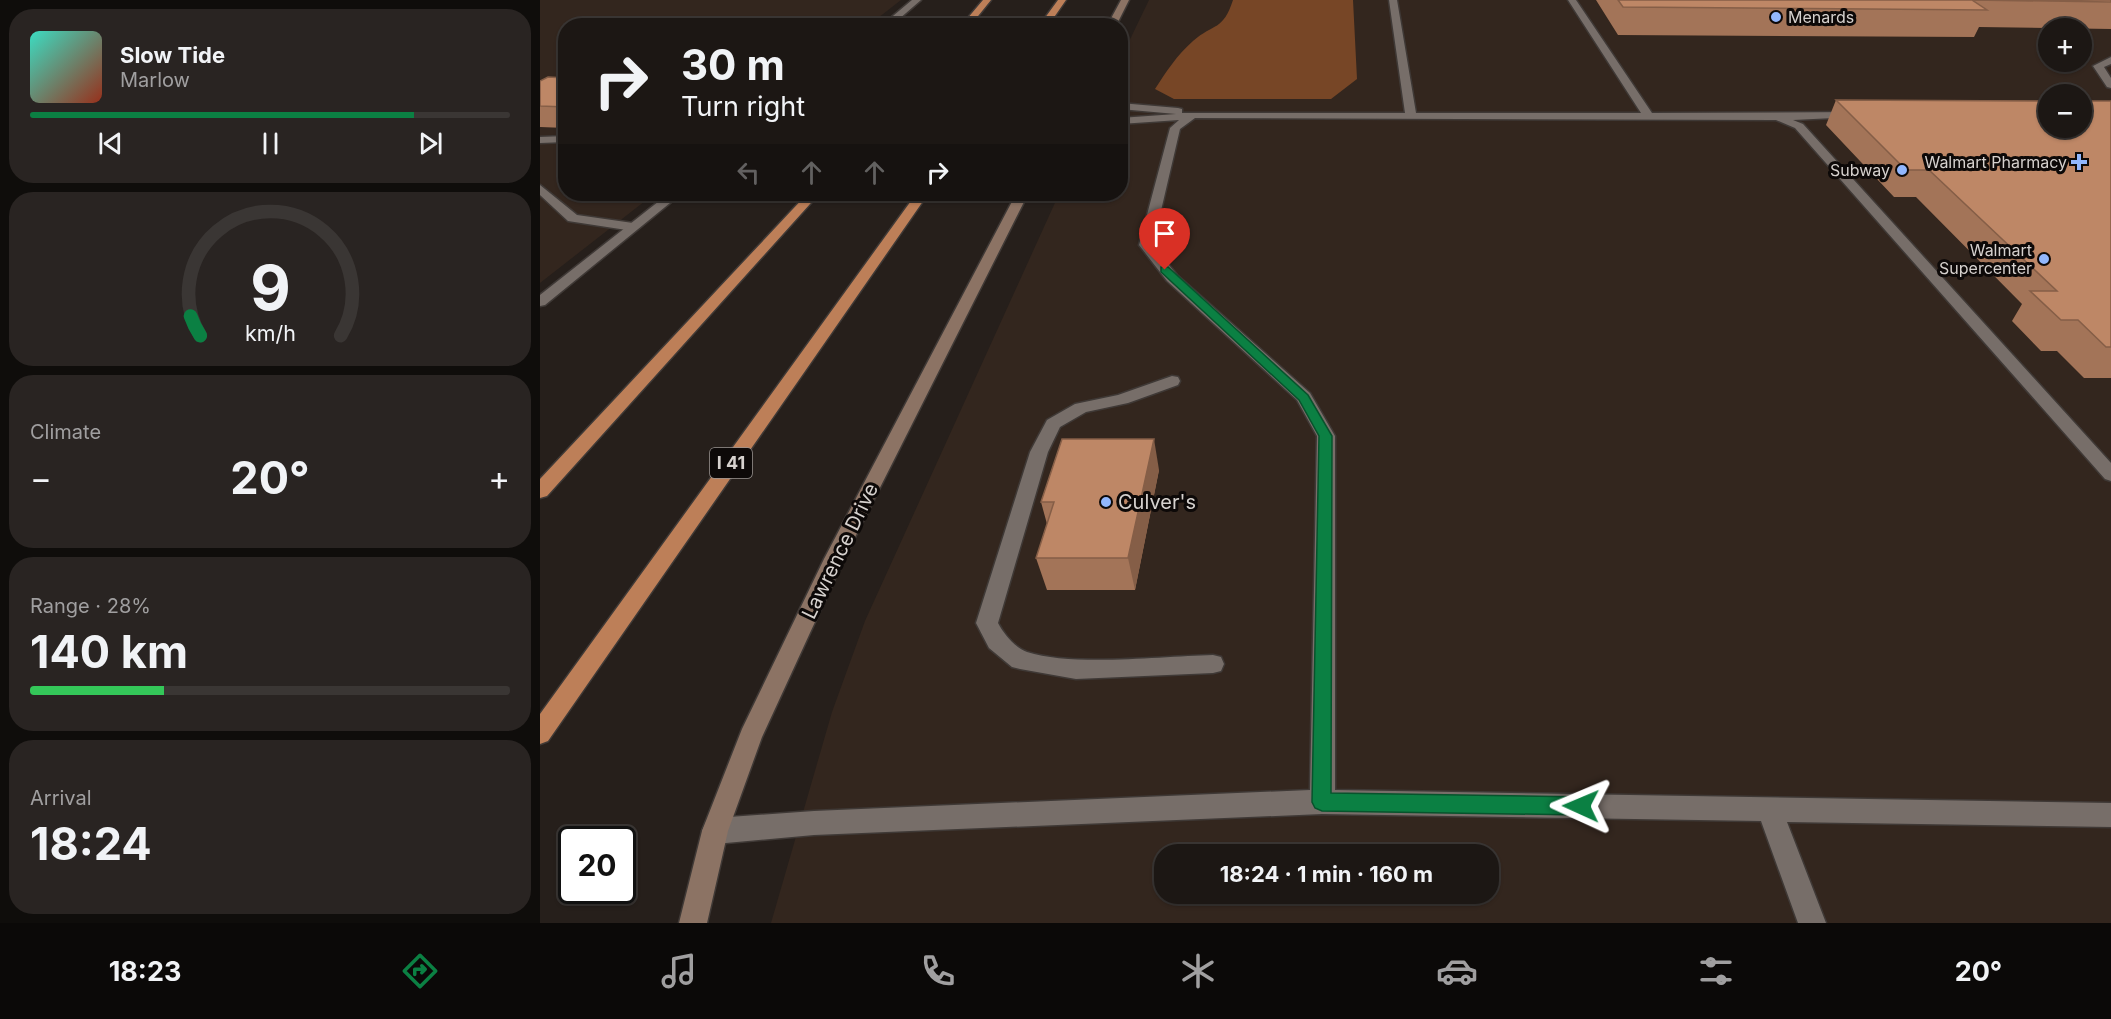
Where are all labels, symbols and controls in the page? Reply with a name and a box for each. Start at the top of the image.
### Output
place label: Menards [1788,7,1854,27]
marker: Menards [1769,10,1783,24]
map controls [2038,18,2092,138]
button: + [2038,18,2092,72]
text: 30 m [681,39,785,90]
text: Slow Tide [120,42,225,68]
icon: right [582,42,660,120]
text: Marlow [120,68,190,92]
button: − [2038,84,2092,138]
text: Turn right [681,90,805,123]
icon: previous [94,127,127,160]
icon: pause [254,127,287,160]
icon: next [414,127,447,160]
place label: Walmart Pharmacy [1924,152,2067,172]
marker: Walmart Pharmacy [2072,155,2086,169]
icon: left [732,156,765,189]
icon: ahead [795,156,828,189]
icon: ahead [858,156,891,189]
icon: right [921,156,954,189]
place label: Subway [1830,160,1890,180]
marker: Subway [1895,163,1909,177]
pin [1139,208,1190,270]
icon: arrive [1148,217,1181,250]
place label: Walmart Supercenter [1939,240,2032,278]
text: 9 [250,250,290,325]
marker: Walmart Supercenter [2037,252,2051,266]
text: km/h [245,320,295,346]
text: Climate [30,420,101,444]
road number: I 41 [710,448,752,478]
text: 20° [230,450,310,505]
text: − [30,458,52,498]
text: + [488,458,510,498]
street label: Lawrence Drive [797,479,883,623]
place label: Culver's [1118,490,1196,514]
marker: Culver's [1099,495,1113,509]
text: Range · 28% [30,594,151,618]
text: 140 km [30,624,188,679]
position arrow [1549,774,1613,838]
text: Arrival [30,786,92,810]
text: 18:24 [30,816,152,871]
speed limit sign: 20 [558,826,636,904]
text: 18:24 · 1 min · 160 m [1220,861,1433,887]
icon: directions [399,950,441,992]
icon: music [658,950,700,992]
icon: phone [917,950,959,992]
icon: climate [1177,950,1219,992]
icon: car [1436,950,1478,992]
icon: filters [1695,950,1737,992]
text: 18:23 [109,955,181,988]
text: 20° [1955,955,2002,988]

